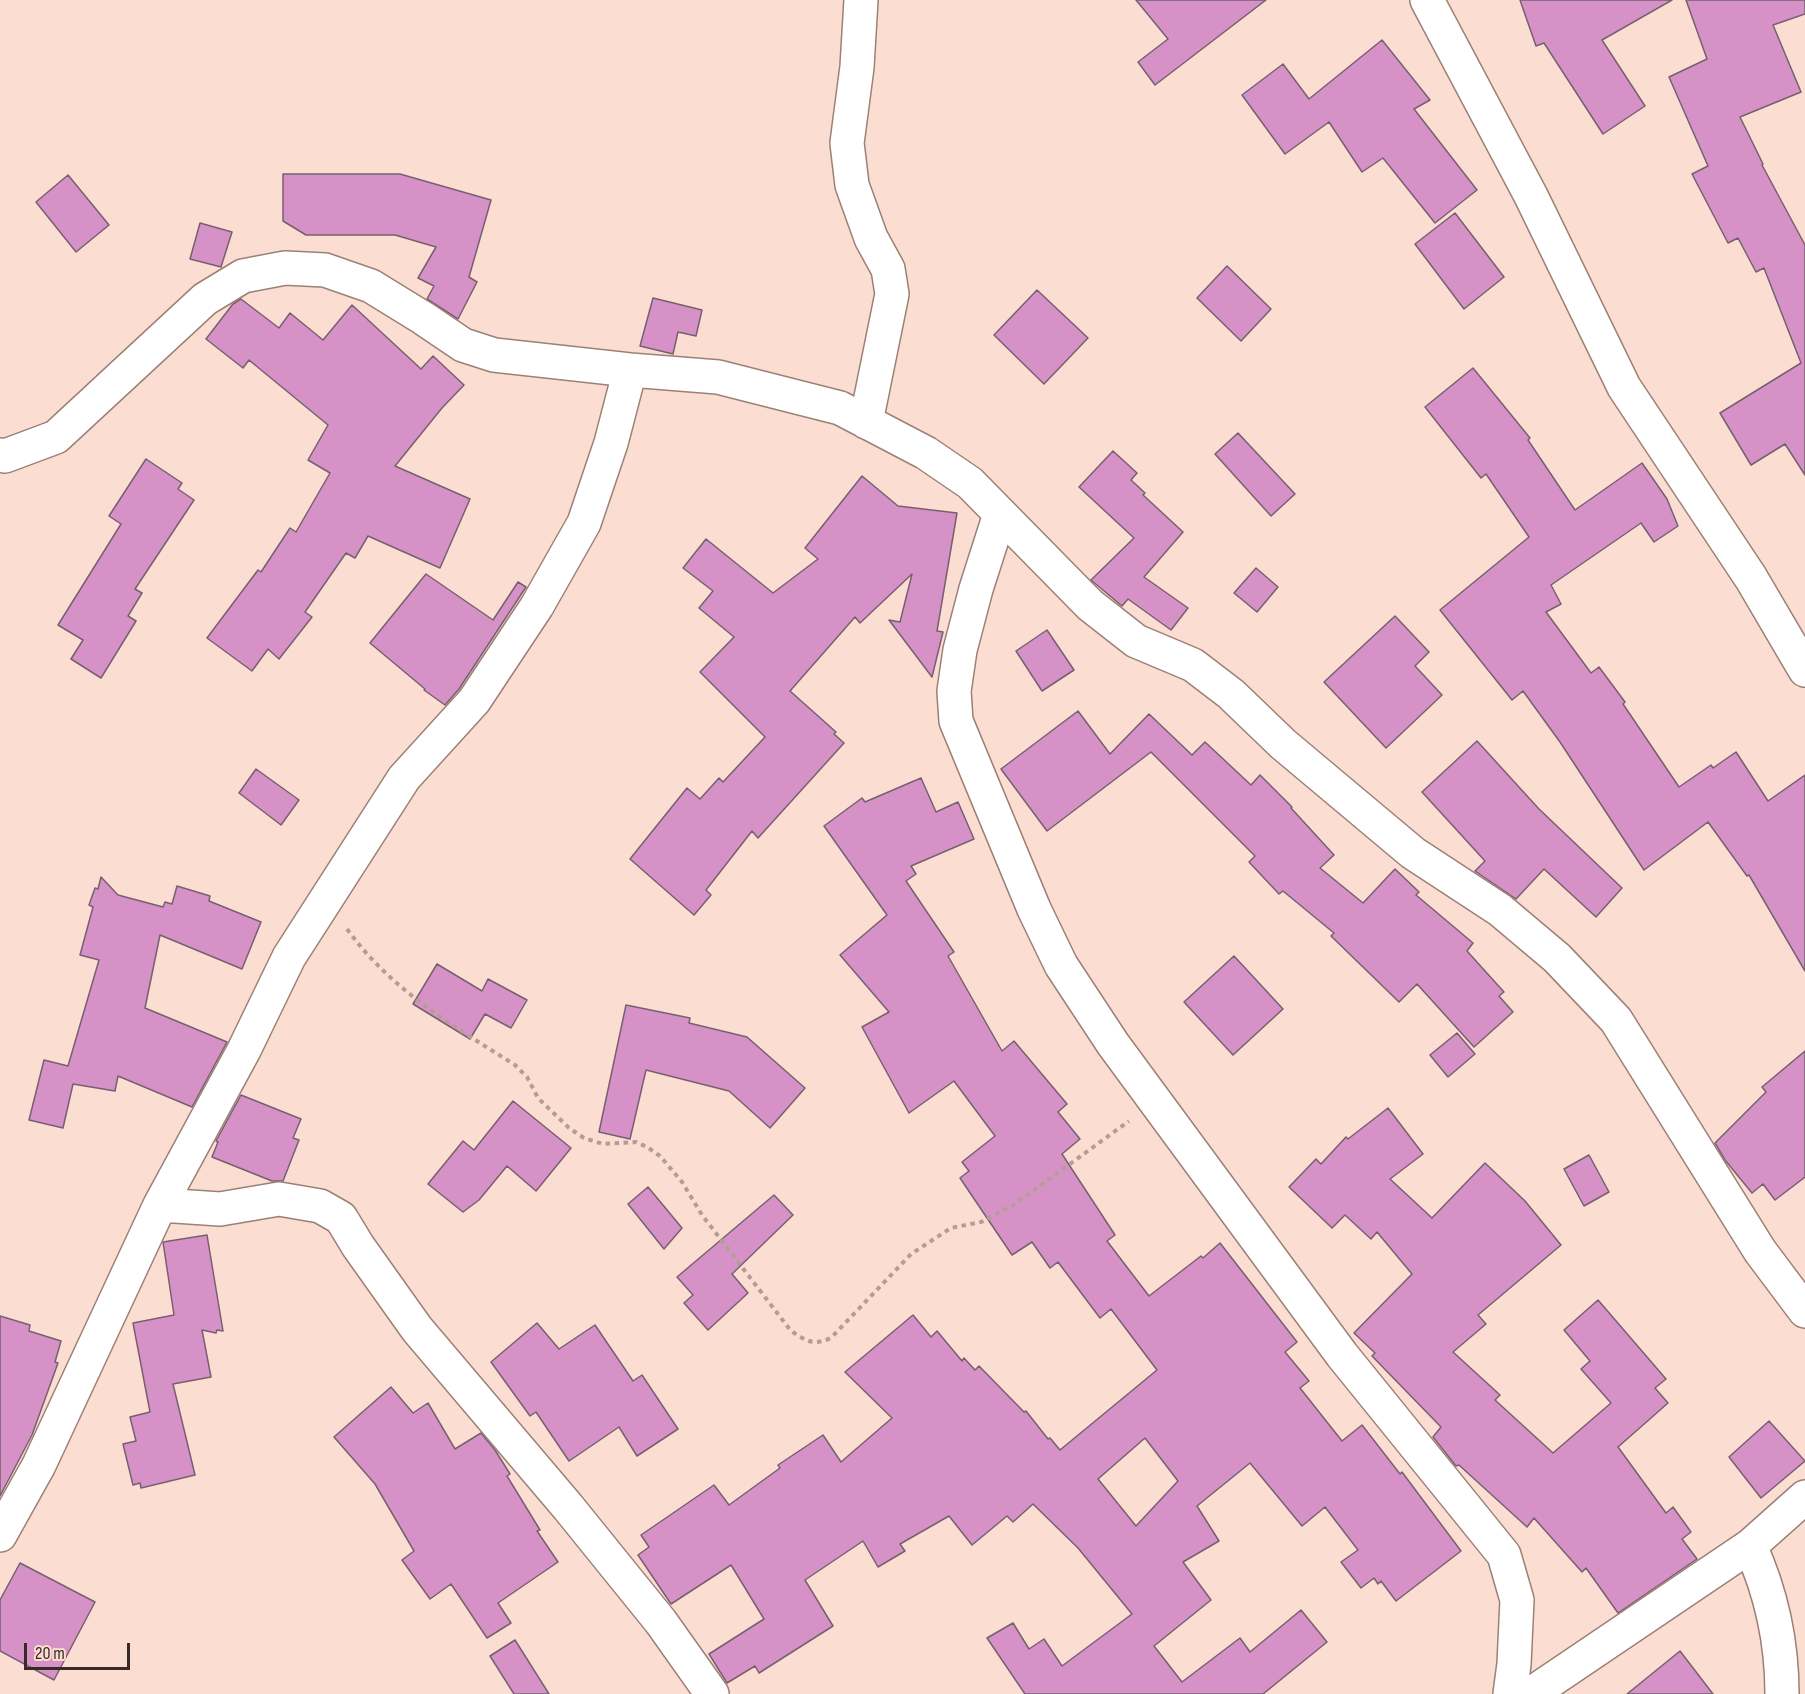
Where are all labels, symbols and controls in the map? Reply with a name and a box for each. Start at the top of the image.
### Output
scale bar [27,1631,134,1669]
text: 20 m [35,1643,65,1664]

